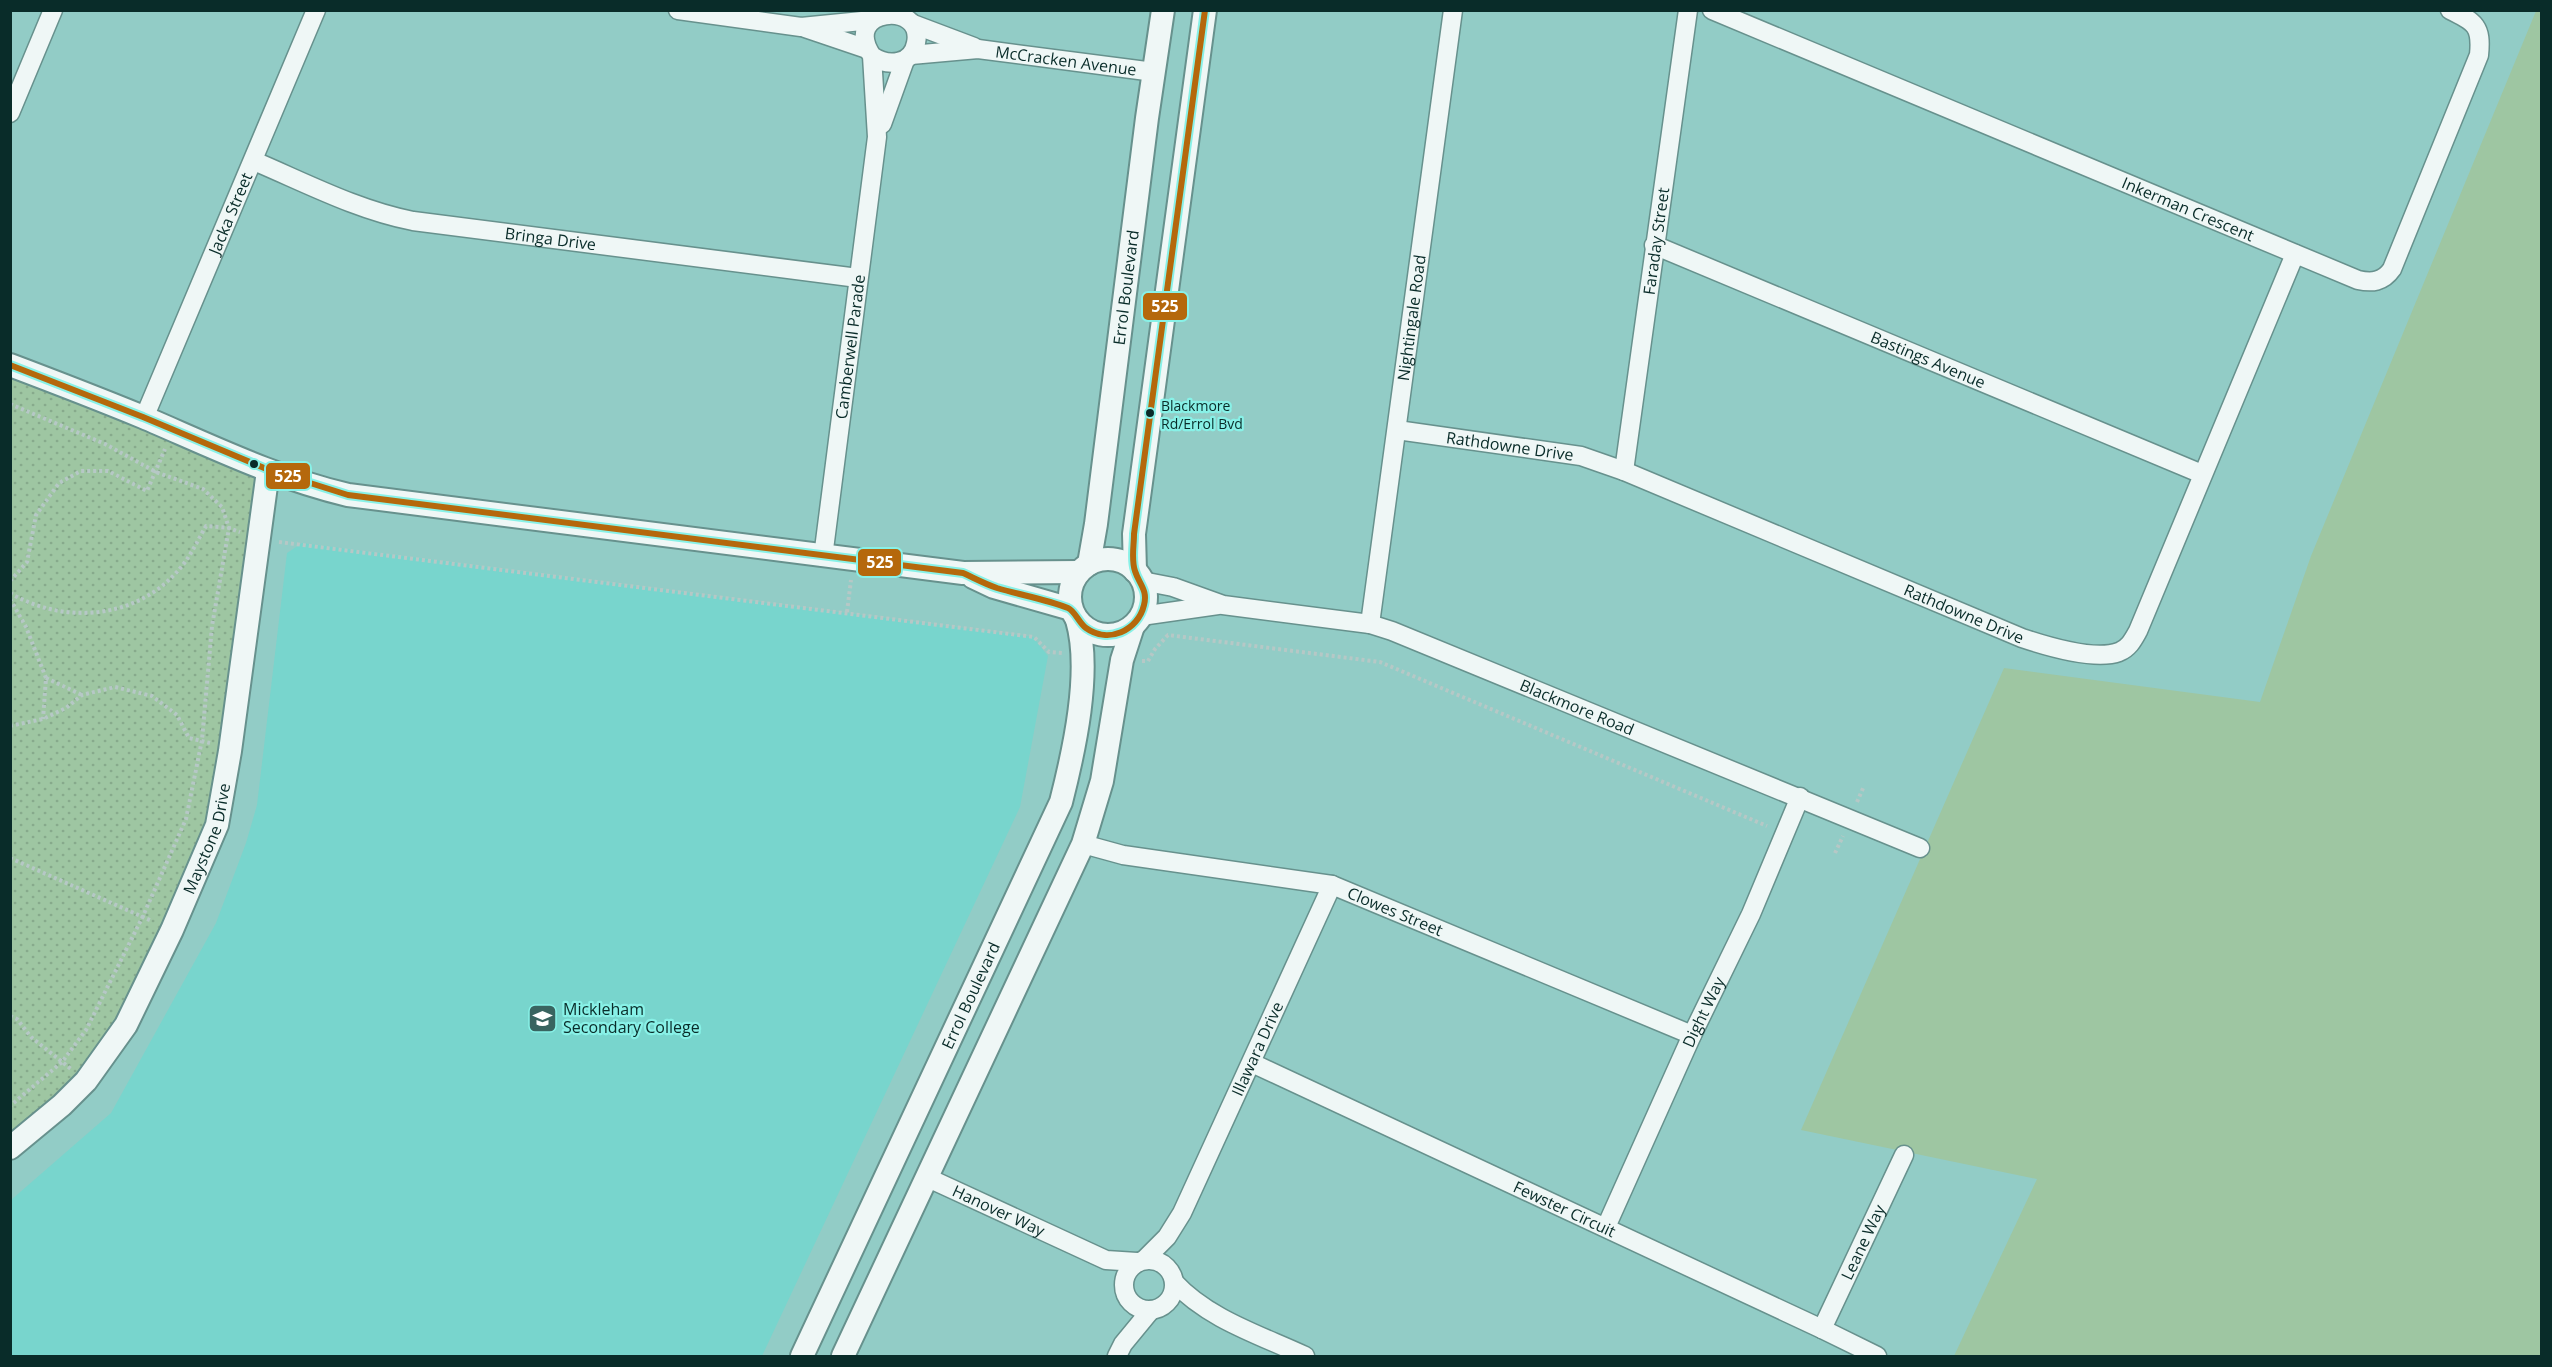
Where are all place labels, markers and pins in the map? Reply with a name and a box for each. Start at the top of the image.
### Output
place label: Blackmore Rd/Errol Bvd [1161,396,1243,433]
marker: Blackmore Rd/Errol Bvd [1144,407,1156,419]
unlabelled marker [248,458,260,470]
place label: Mickleham Secondary College [563,998,700,1038]
school or university icon: Mickleham Secondary College [526,1002,558,1034]

